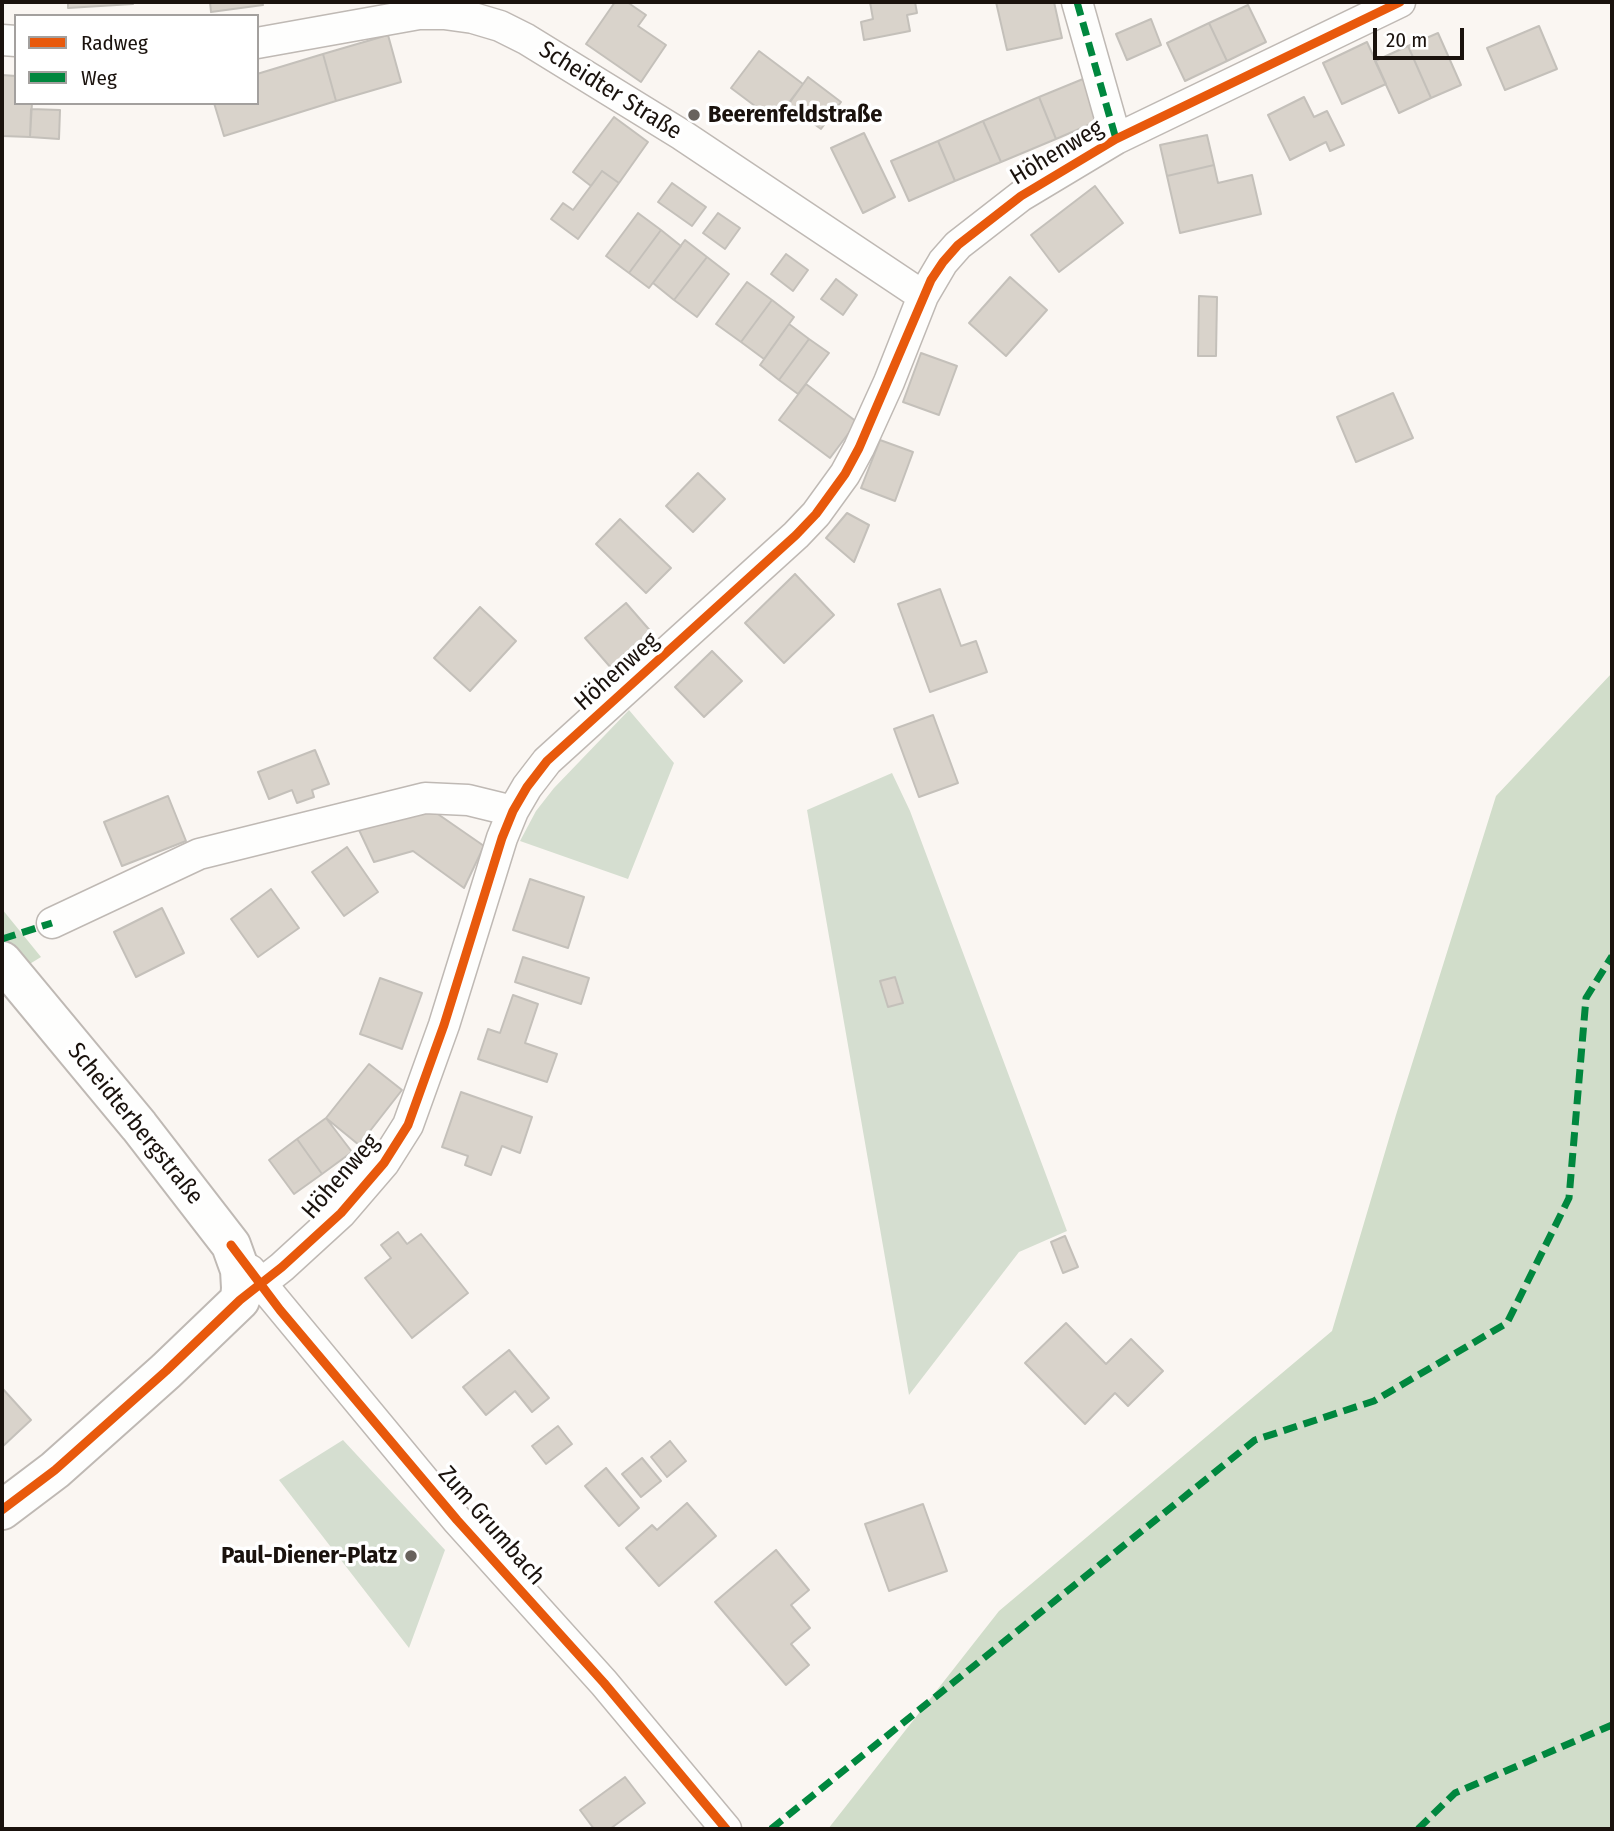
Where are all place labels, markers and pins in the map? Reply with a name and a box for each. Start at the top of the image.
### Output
place label: Beerenfeldstraße [708,101,882,129]
marker: Beerenfeldstraße [686,107,702,123]
place label: Paul-Diener-Platz [221,1542,397,1570]
marker: Paul-Diener-Platz [403,1548,419,1564]

